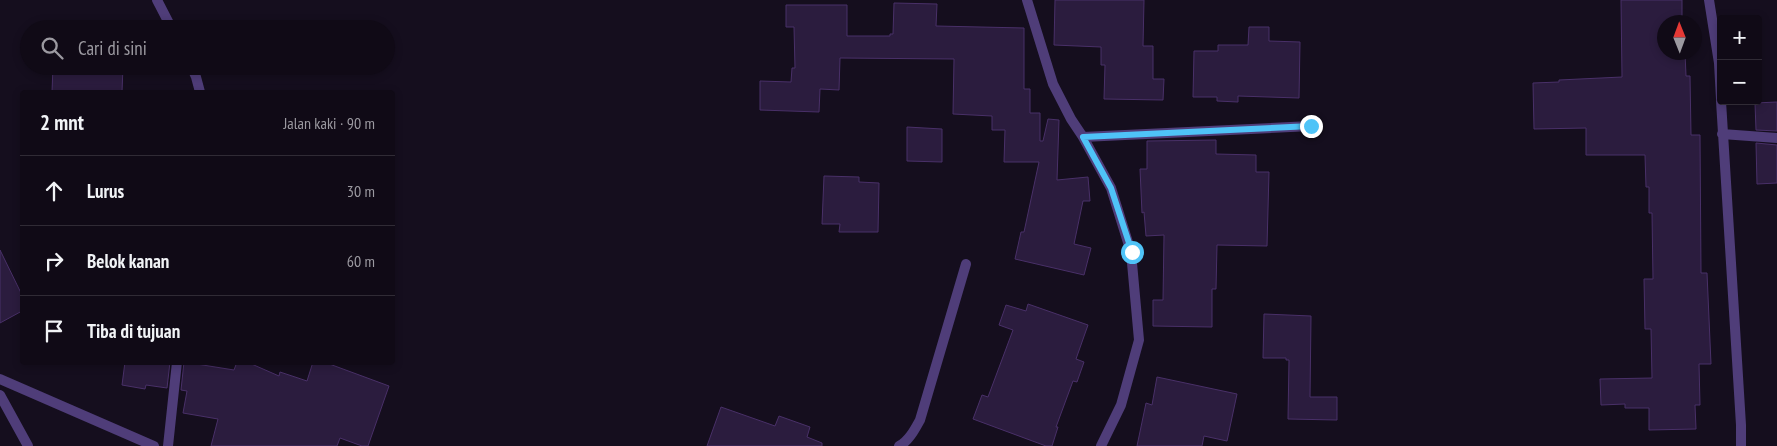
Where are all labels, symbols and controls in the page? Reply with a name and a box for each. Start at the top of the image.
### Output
north arrow [1657,15,1702,60]
map controls [1717,15,1762,105]
button: + [1717,15,1762,60]
search box [20,20,395,75]
icon: search [38,34,66,62]
text: Cari di sini [78,36,147,60]
button: − [1717,60,1762,105]
text: 2 mnt [40,109,84,136]
text: Jalan kaki · 90 m [284,113,375,133]
route end [1300,115,1323,138]
icon: ahead [40,177,68,205]
text: Lurus [87,179,124,203]
text: 30 m [347,181,375,201]
route start [1121,241,1144,264]
icon: right [40,247,68,275]
text: Belok kanan [87,249,169,273]
text: 60 m [347,251,375,271]
icon: arrive [40,317,68,345]
text: Tiba di tujuan [87,319,180,343]

